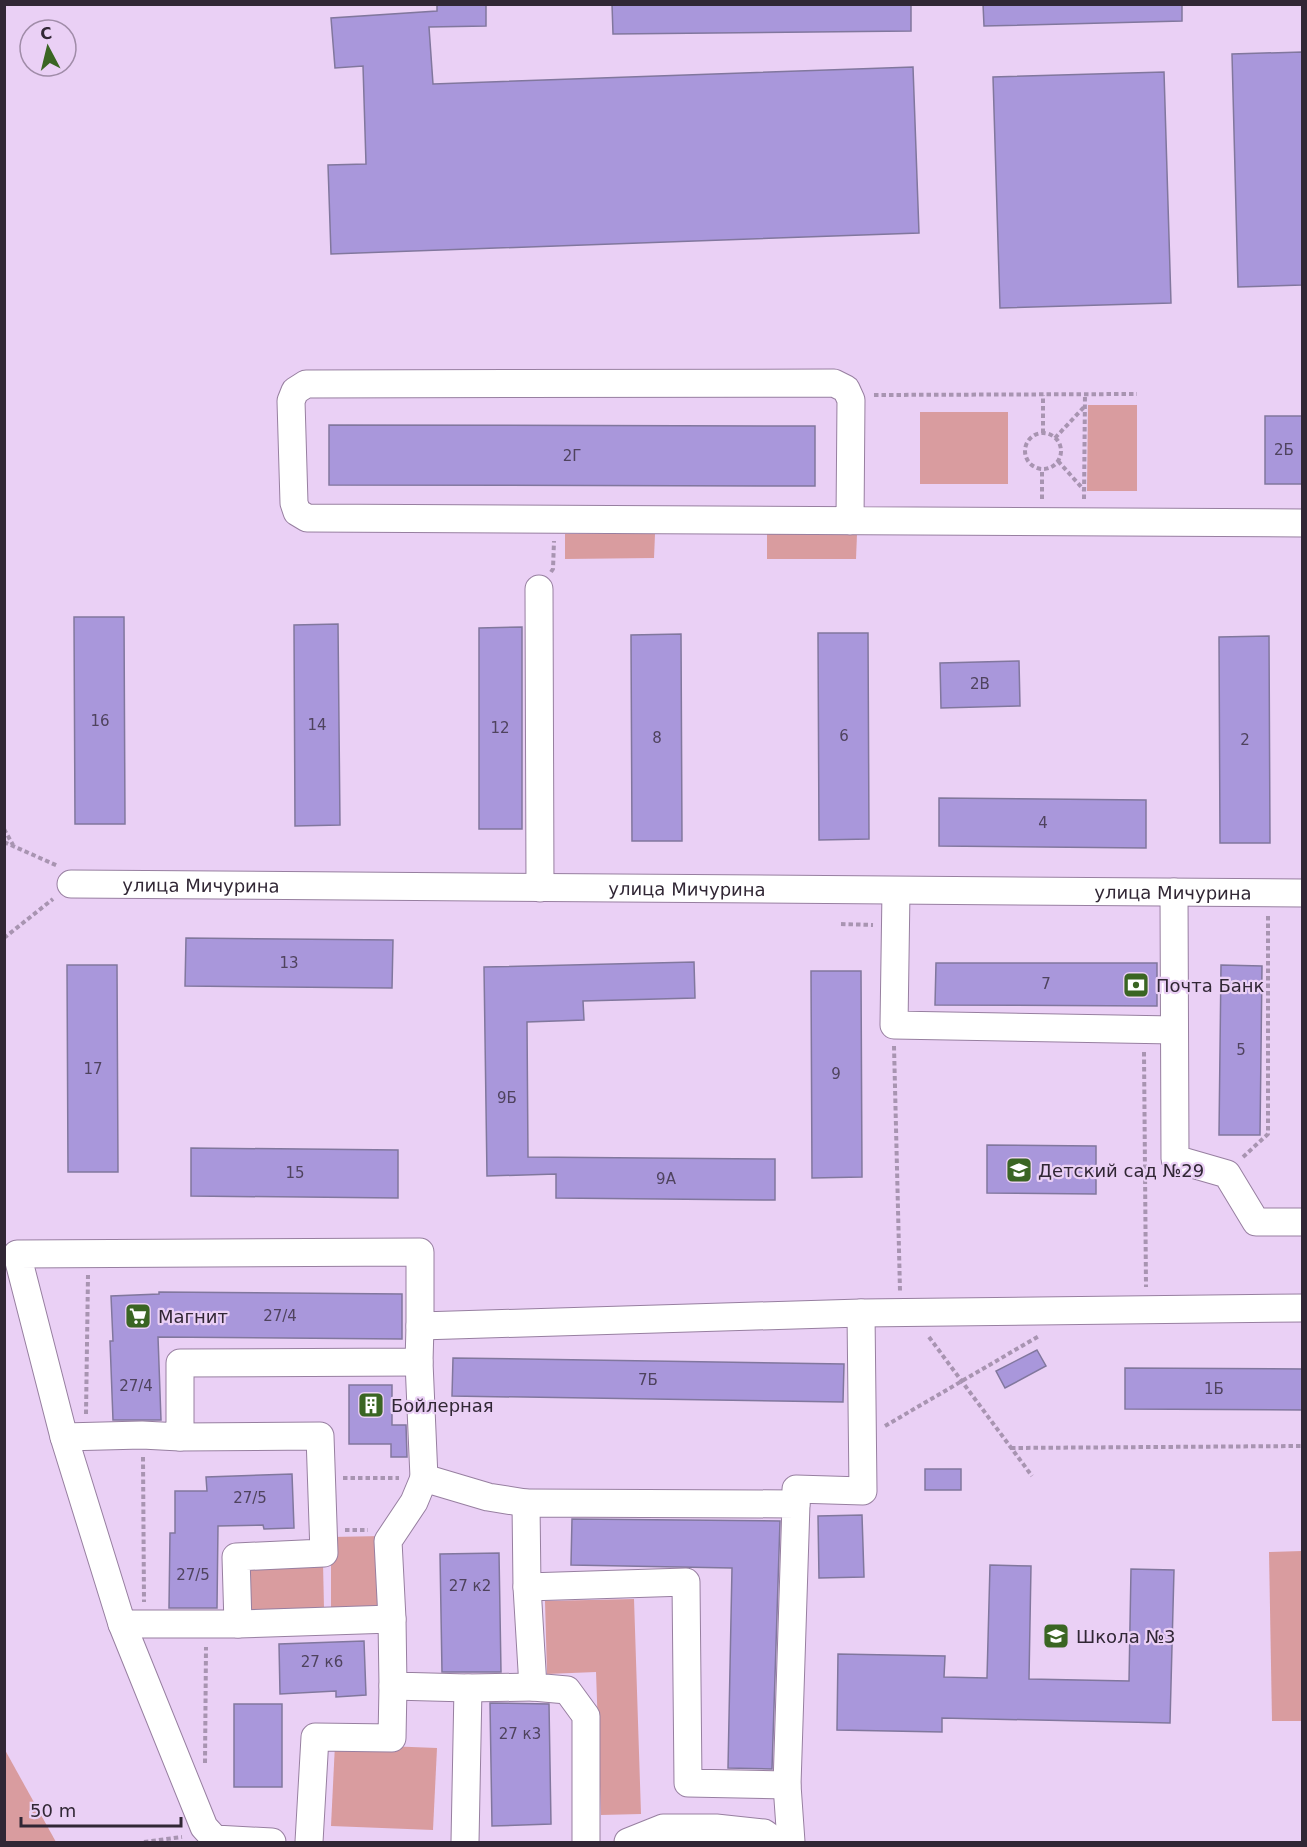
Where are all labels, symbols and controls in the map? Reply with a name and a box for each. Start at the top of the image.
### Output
north arrow [18,18,78,78]
text: С [39,23,53,44]
house number: 2Б [1274,441,1294,459]
house number: 2Г [563,447,581,465]
house number: 2В [970,675,990,693]
house number: 16 [90,712,110,730]
house number: 14 [307,716,327,734]
house number: 12 [490,719,510,737]
house number: 6 [839,727,849,745]
house number: 8 [652,729,662,747]
house number: 2 [1240,731,1250,749]
house number: 4 [1038,814,1048,832]
street label: улица Мичурина [122,874,280,896]
street label: улица Мичурина [608,877,766,900]
street label: улица Мичурина [1094,881,1252,903]
house number: 13 [279,954,299,972]
bank icon: Почта Банк [1121,970,1151,1000]
house number: 7 [1041,975,1051,993]
place label: Почта Банк [1156,975,1265,996]
house number: 5 [1236,1041,1246,1059]
house number: 17 [83,1060,103,1078]
house number: 9 [831,1065,841,1083]
house number: 9Б [497,1089,517,1107]
school or university icon: Детский сад №29 [1004,1155,1034,1185]
place label: Детский сад №29 [1038,1160,1204,1181]
house number: 15 [285,1164,305,1182]
house number: 9А [656,1170,677,1188]
supermarket icon: Магнит [123,1301,153,1331]
place label: Магнит [158,1306,228,1327]
house number: 27/4 [263,1307,297,1325]
house number: 7Б [638,1371,658,1389]
house number: 27/4 [119,1377,153,1395]
house number: 1Б [1204,1380,1224,1398]
building icon: Бойлерная [356,1390,386,1420]
place label: Бойлерная [391,1395,494,1416]
house number: 27/5 [233,1489,267,1507]
house number: 27/5 [176,1566,210,1584]
house number: 27 к2 [449,1577,491,1595]
school or university icon: Школа №3 [1041,1621,1071,1651]
place label: Школа №3 [1076,1626,1176,1647]
house number: 27 к6 [301,1653,343,1671]
house number: 27 к3 [499,1725,541,1743]
scale bar [21,1790,182,1828]
text: 50 m [30,1800,76,1821]

